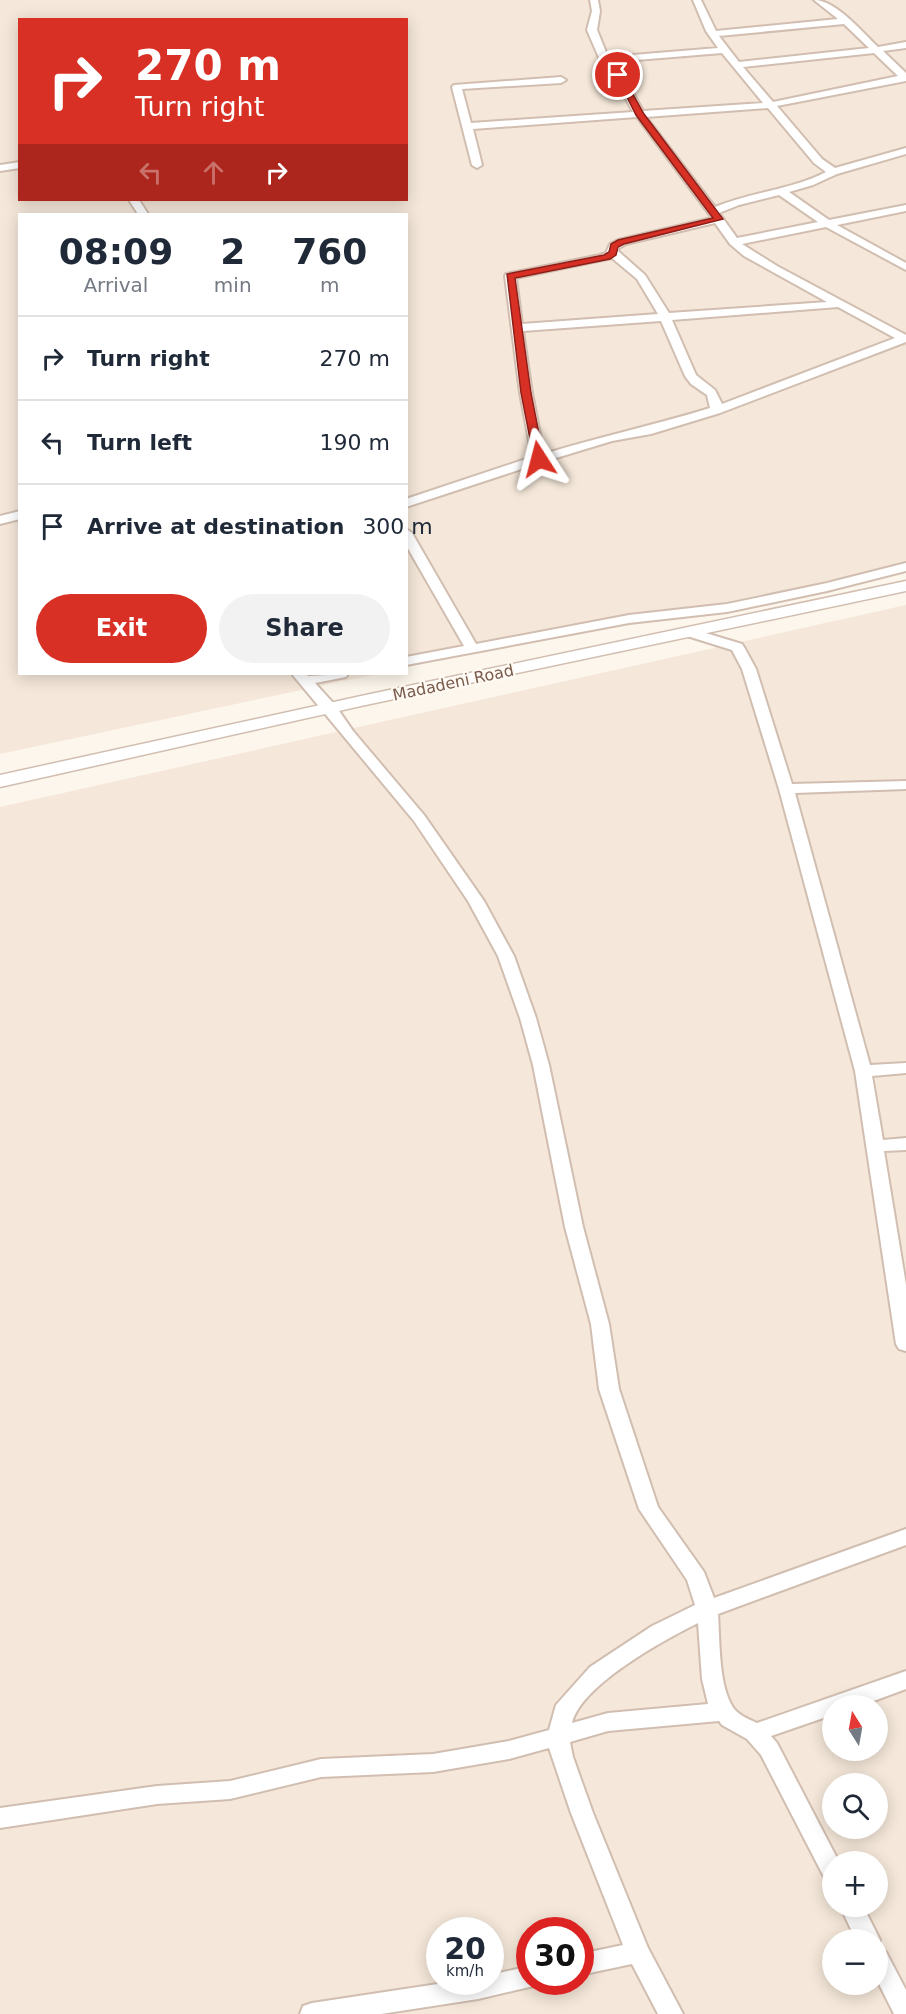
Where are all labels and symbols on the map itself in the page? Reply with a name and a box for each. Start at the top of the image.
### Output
pin [592,49,643,100]
position arrow [507,427,571,491]
street label: Madadeni Road [391,660,515,705]
north arrow [822,1695,888,1761]
speed limit sign: 30 [516,1917,594,1995]

